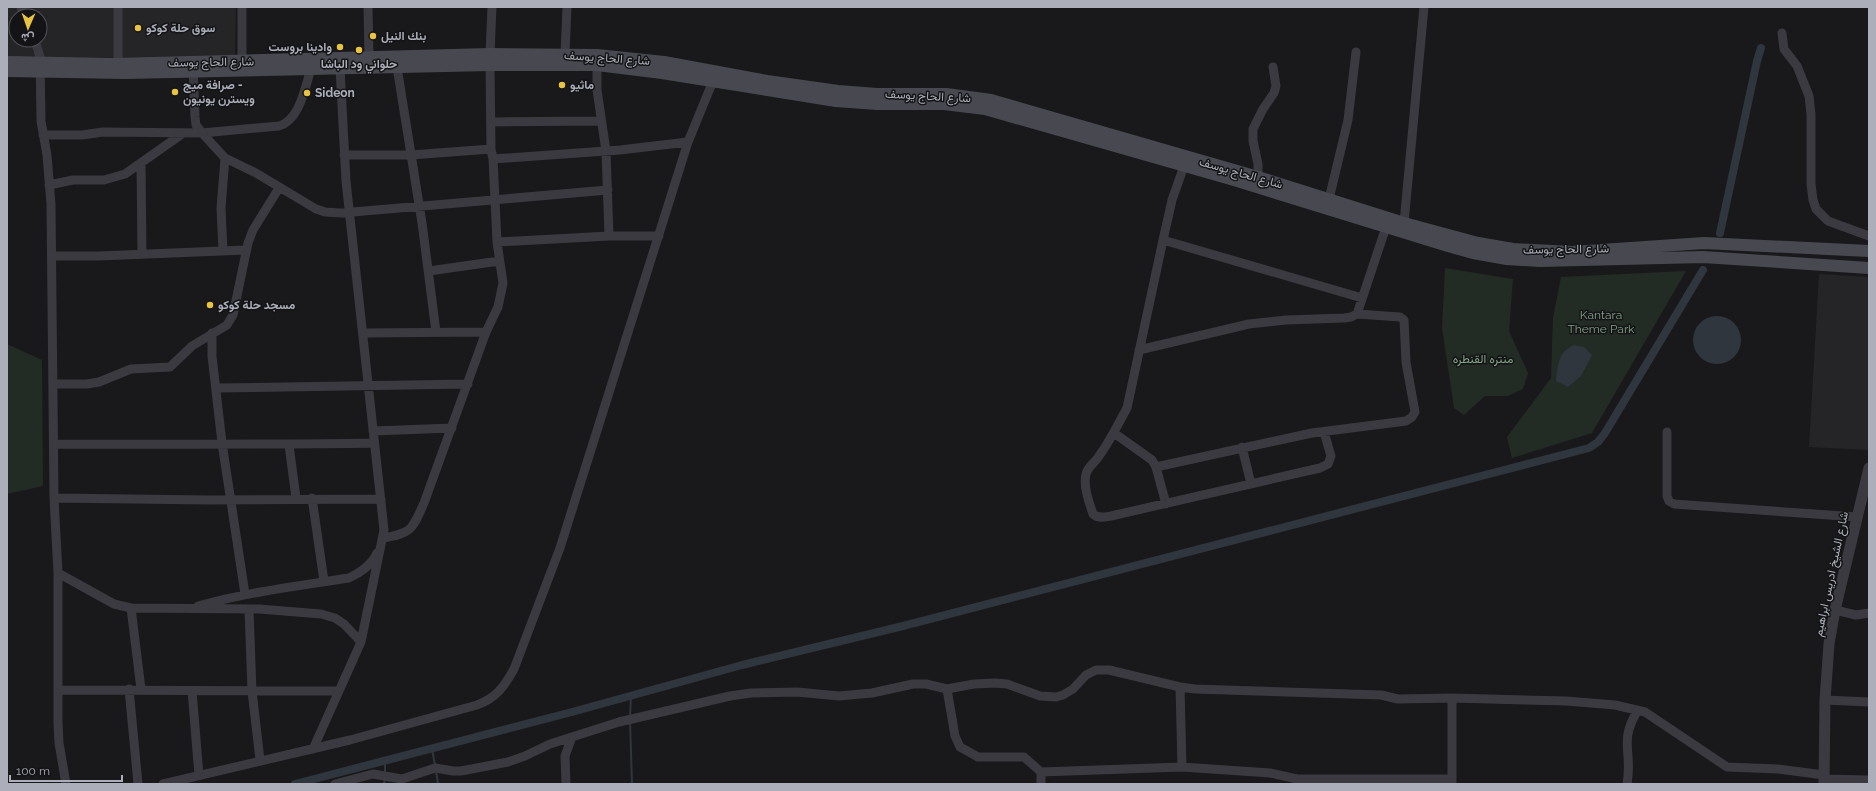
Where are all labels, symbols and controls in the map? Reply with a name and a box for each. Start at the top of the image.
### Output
north arrow [8,8,48,48]
place label: سوق حلة كوكو [146,21,216,36]
marker: سوق حلة كوكو [133,23,143,33]
place label: بنك النيل [381,29,427,43]
text: ش [21,31,35,44]
marker: بنك النيل [368,31,378,41]
place label: وادينا بروست [269,40,332,55]
marker: وادينا بروست [335,42,345,52]
marker: حلواني ود الباشا [354,45,364,55]
street label: شارع الحاج يوسف [563,48,650,70]
street label: شارع الحاج يوسف [168,54,254,72]
place label: حلواني ود الباشا [321,57,397,74]
place label: صرافة ميج - ويسترن يونيون [183,78,255,107]
place label: ماثيو [570,78,595,93]
marker: ماثيو [557,80,567,90]
place label: Sideon [315,86,355,100]
marker: صرافة ميج - ويسترن يونيون [170,87,180,97]
street label: شارع الحاج يوسف [884,87,971,107]
marker: Sideon [302,88,312,98]
street label: شارع الحاج يوسف [1197,154,1284,194]
street label: شارع الحاج يوسف [1523,241,1609,259]
place label: مسجد حلة كوكو [218,298,296,313]
marker: مسجد حلة كوكو [205,300,215,310]
park label: Kantara Theme Park [1567,308,1635,336]
park label: منتره القنطره [1453,352,1513,367]
street label: شارع الشيخ ادريس ابراهيم [1811,510,1853,638]
scale bar [10,757,122,783]
text: 100 m [16,764,50,778]

